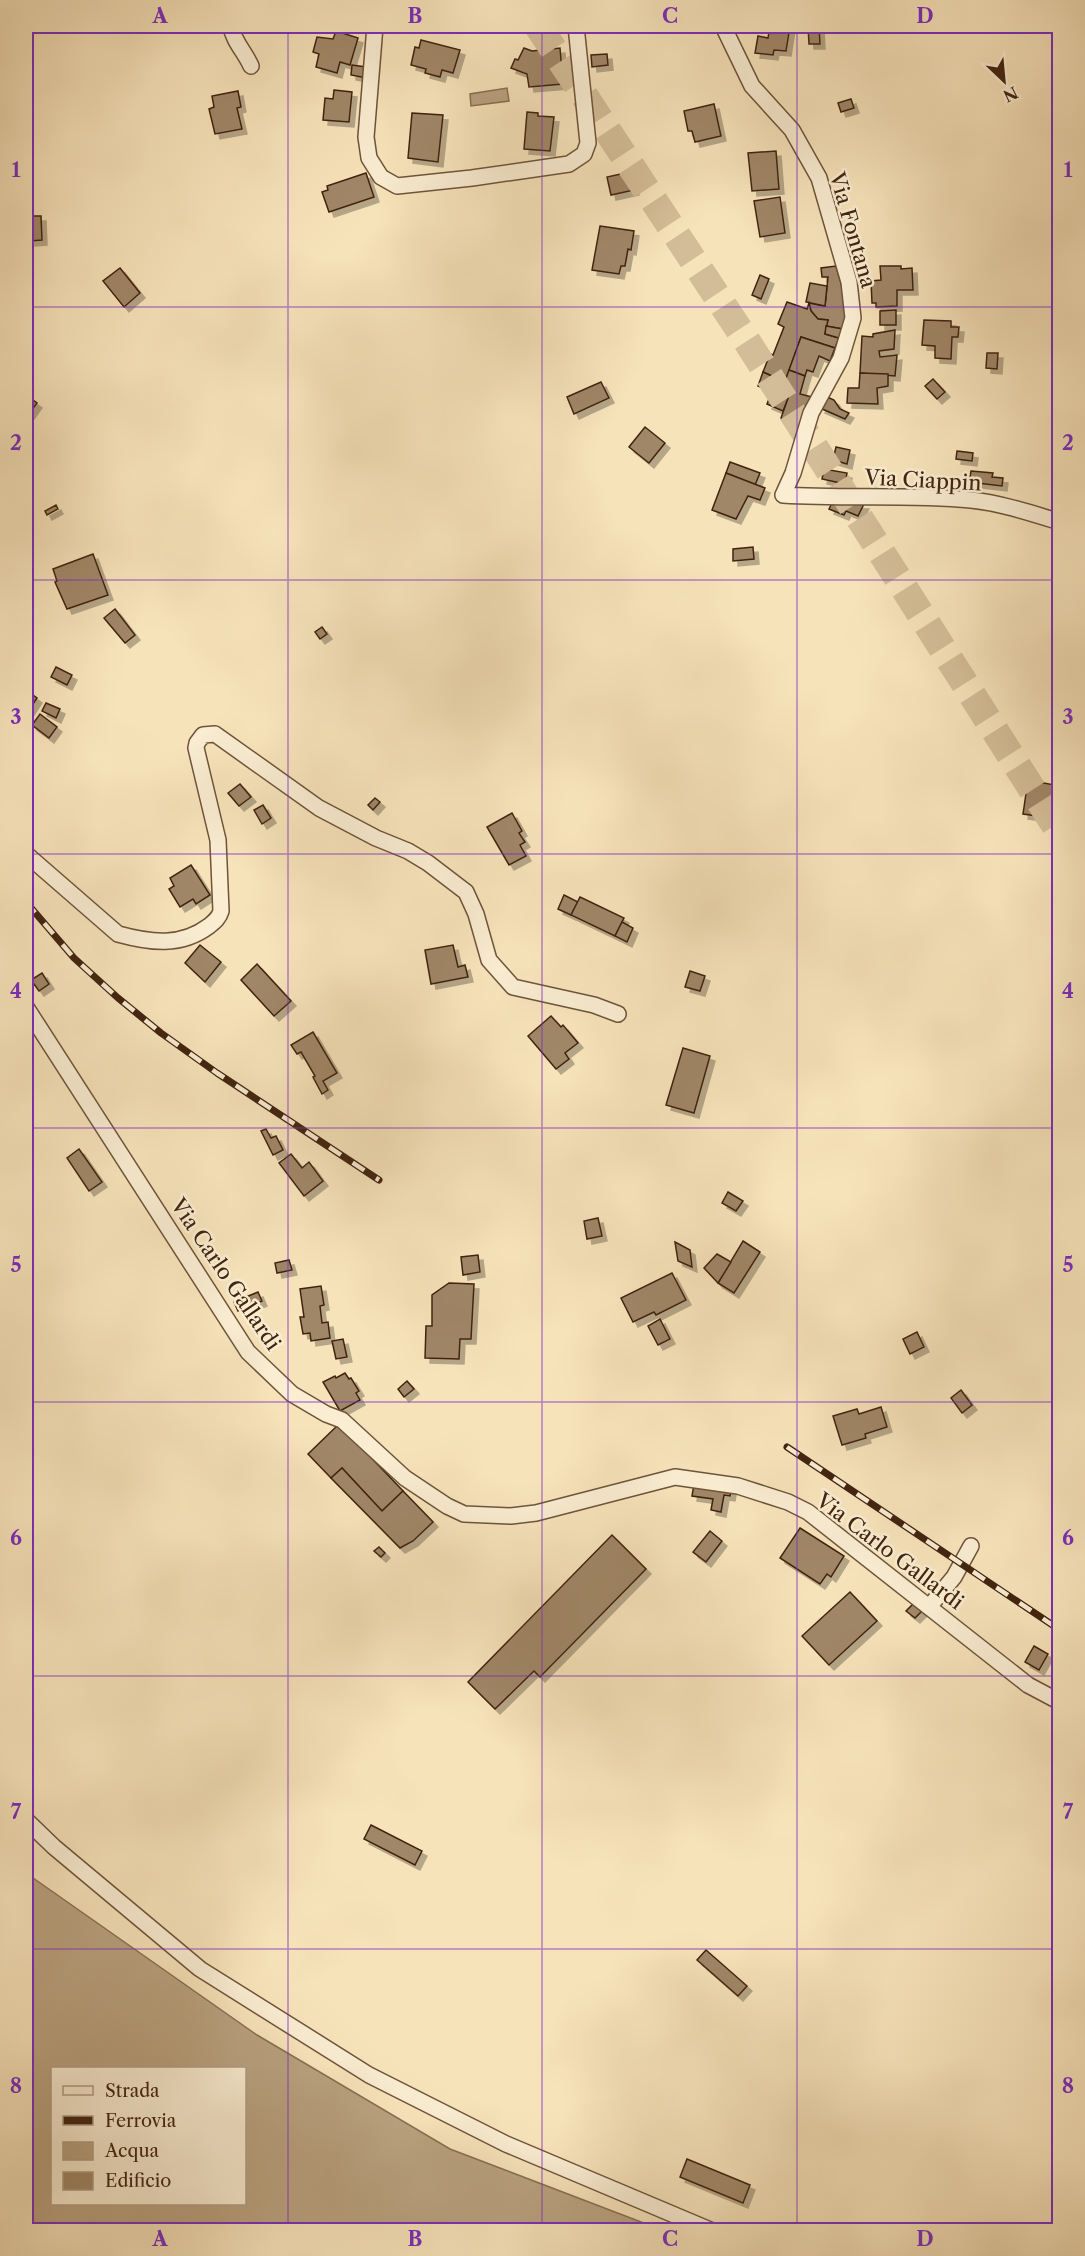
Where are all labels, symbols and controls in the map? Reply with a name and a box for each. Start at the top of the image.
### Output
text: A [151,4,168,28]
text: B [408,4,423,28]
text: C [662,4,678,28]
text: D [916,4,934,28]
north arrow [974,51,1034,111]
text: N [1000,82,1021,107]
text: 1 [12,158,21,182]
text: 1 [1064,158,1073,182]
street label: Via Fontana [824,168,882,292]
text: 2 [10,431,22,455]
text: 2 [1062,431,1074,455]
street label: Via Ciappin [863,464,982,496]
text: 3 [10,705,22,729]
text: 3 [1062,705,1074,729]
text: 4 [10,979,22,1003]
text: 4 [1062,979,1074,1003]
street label: Via Carlo Gallardi [165,1192,286,1355]
text: 5 [10,1253,22,1277]
text: 5 [1062,1253,1074,1277]
street label: Via Carlo Gallardi [811,1487,969,1615]
text: 6 [10,1526,22,1550]
text: 6 [1062,1526,1074,1550]
text: 7 [11,1800,22,1824]
text: 7 [1063,1800,1074,1824]
legend [51,2067,246,2205]
text: 8 [10,2074,22,2098]
text: 8 [1062,2074,1074,2098]
text: Strada [105,2080,160,2102]
text: Ferrovia [105,2110,177,2132]
text: Acqua [104,2140,159,2162]
text: Edificio [105,2170,171,2192]
text: A [151,2227,168,2251]
text: B [408,2227,423,2251]
text: C [662,2227,678,2251]
text: D [916,2227,934,2251]

